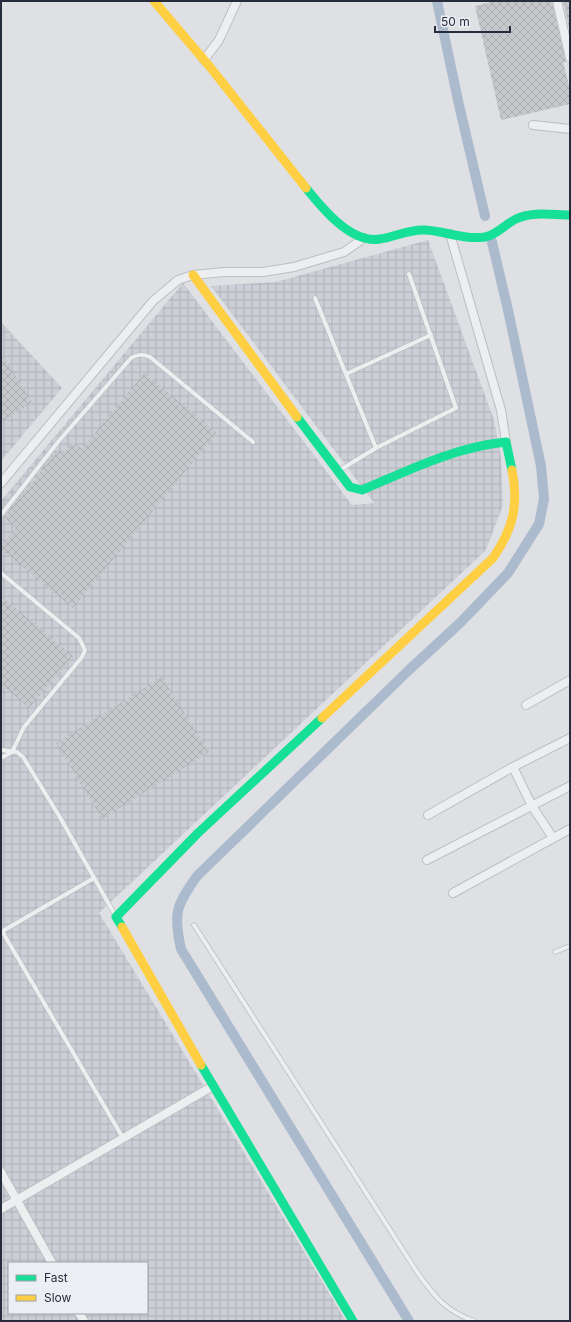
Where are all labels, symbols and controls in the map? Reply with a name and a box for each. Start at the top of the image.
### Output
scale bar [435,8,510,34]
text: 50 m [441,14,470,29]
legend [8,1262,148,1314]
text: Fast [44,1270,68,1285]
text: Slow [44,1290,72,1305]

